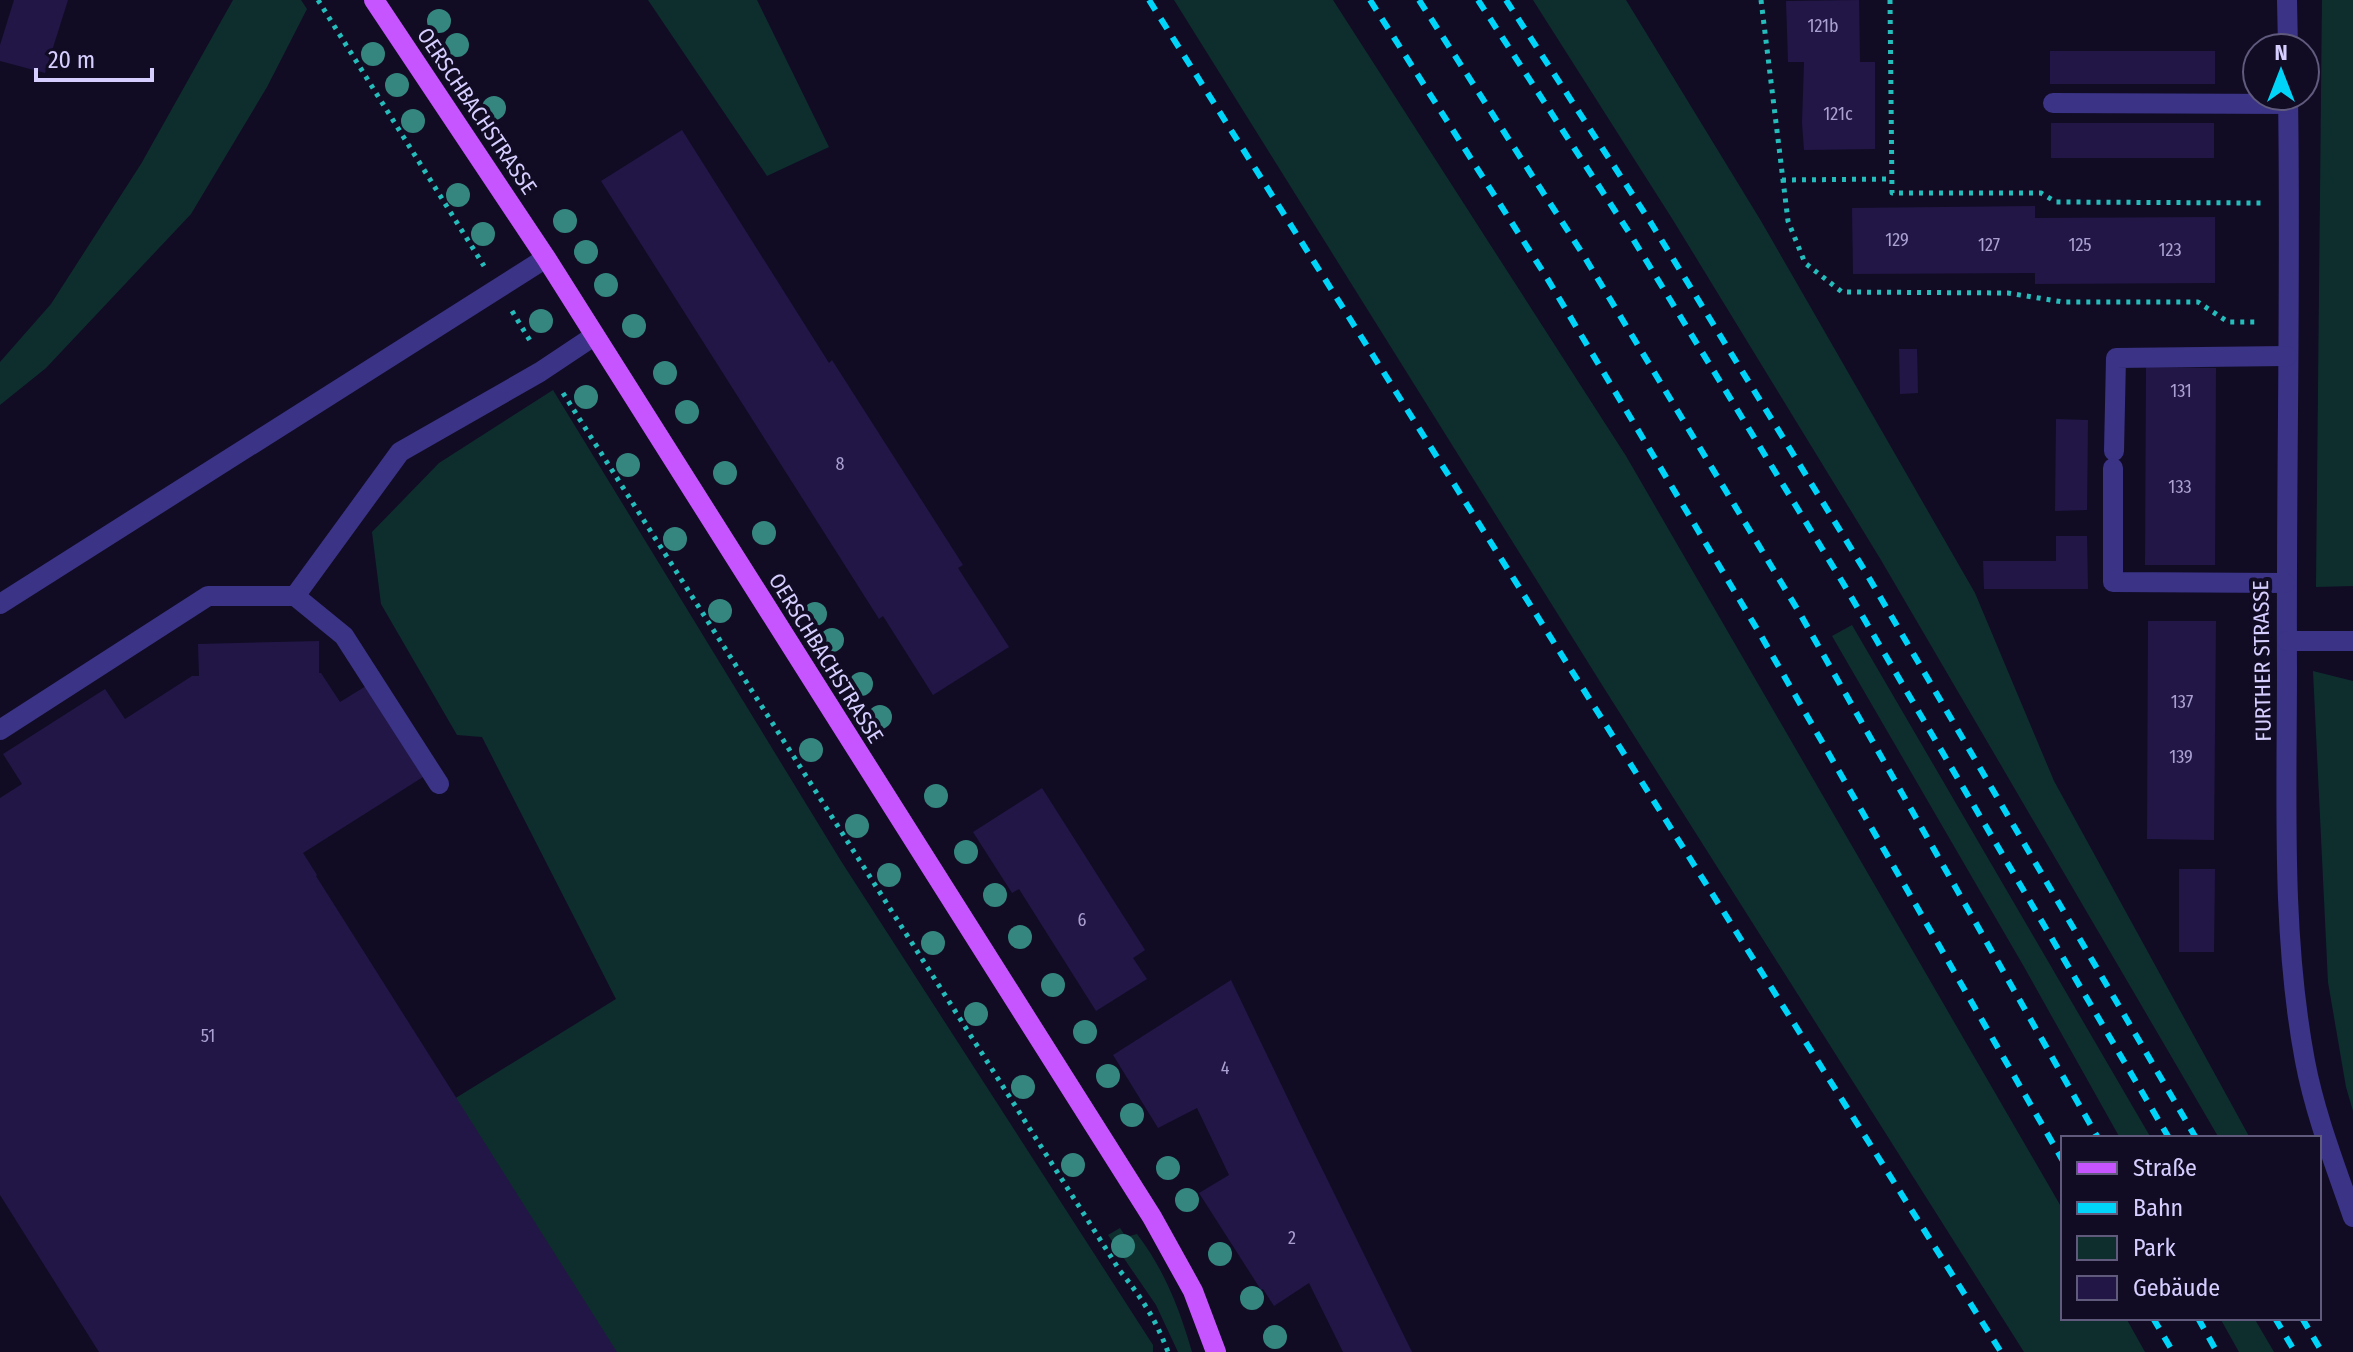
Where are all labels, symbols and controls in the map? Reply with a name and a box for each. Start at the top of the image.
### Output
house number: 121b [1807,15,1839,37]
street label: OERSCHBACHSTRASSE [411,23,543,199]
scale bar [36,32,152,82]
north arrow [2241,32,2321,112]
text: N [2274,39,2288,66]
text: 20 m [48,46,95,74]
house number: 121c [1823,103,1853,125]
house number: 129 [1885,229,1909,251]
house number: 127 [1978,234,2000,256]
house number: 125 [2068,234,2092,256]
house number: 123 [2158,239,2182,261]
house number: 131 [2170,380,2192,402]
house number: 8 [836,453,845,475]
house number: 133 [2168,476,2192,498]
street label: OERSCHBACHSTRASSE [763,568,889,748]
street label: FURTHER STRASSE [2247,580,2277,742]
house number: 137 [2171,691,2193,713]
house number: 139 [2169,746,2193,768]
house number: 6 [1078,909,1087,931]
house number: 51 [201,1025,215,1047]
house number: 4 [1221,1057,1230,1079]
legend [2061,1136,2321,1320]
text: Straße [2133,1154,2197,1182]
text: Bahn [2133,1194,2183,1222]
house number: 2 [1288,1227,1296,1249]
text: Park [2133,1234,2176,1262]
text: Gebäude [2133,1274,2220,1302]

